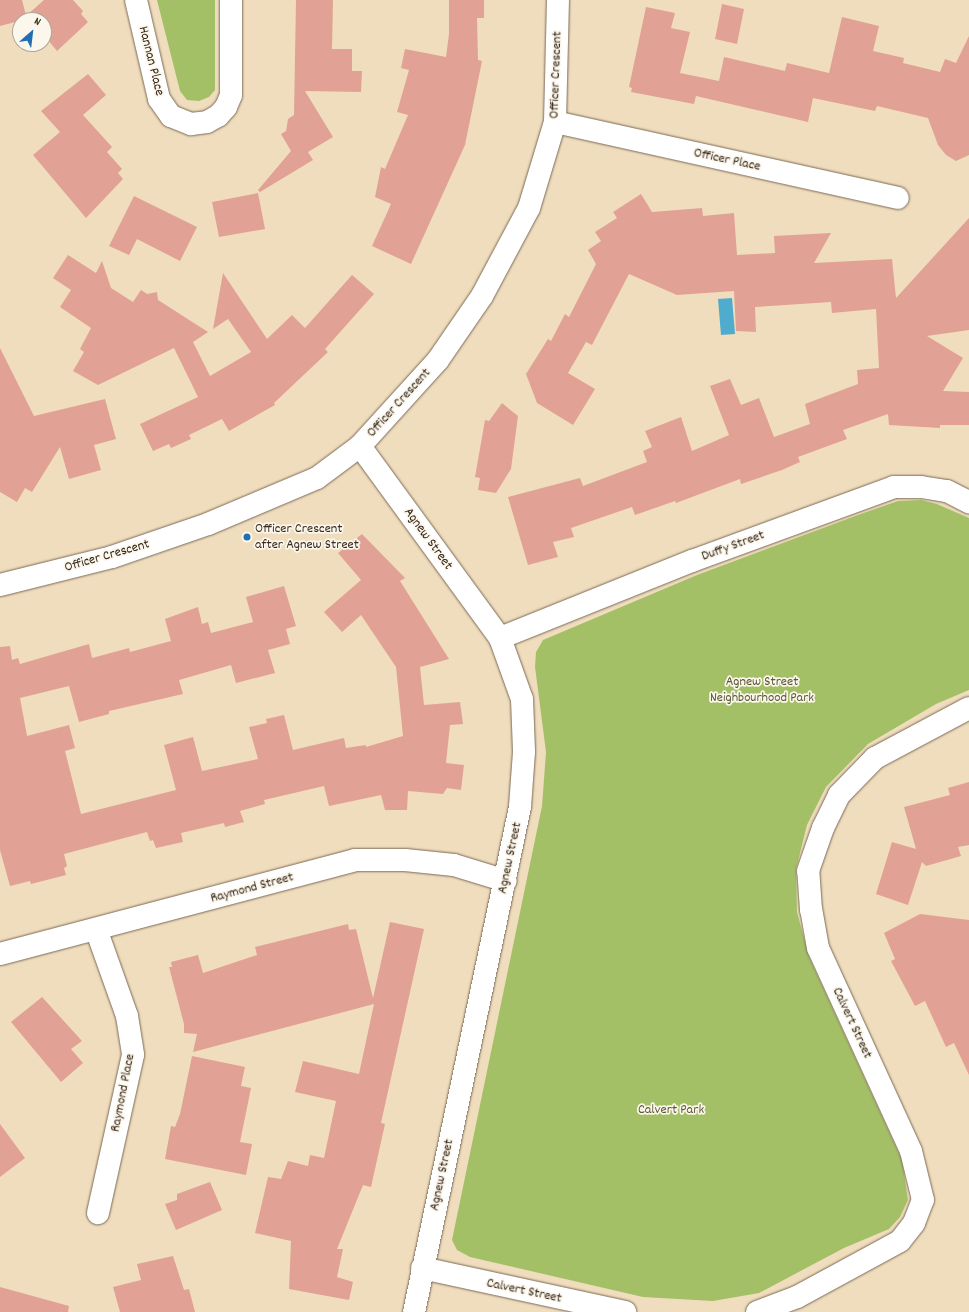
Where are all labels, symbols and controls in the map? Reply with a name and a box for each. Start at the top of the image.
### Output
north arrow [12,12,52,52]
text: N [31,14,43,31]
street label: Hannan Place [134,25,168,97]
street label: Officer Crescent [546,31,566,119]
street label: Officer Place [692,145,762,175]
street label: Officer Crescent [363,365,435,441]
street label: Agnew Street [400,505,456,573]
place label: Officer Crescent after Agnew Street [255,521,359,554]
street label: Duffy Street [699,527,767,565]
marker: Officer Crescent after Agnew Street [242,532,252,542]
street label: Officer Crescent [63,536,151,576]
park label: Agnew Street Neighbourhood Park [710,674,814,706]
street label: Agnew Street [494,821,526,895]
street label: Raymond Street [209,869,295,907]
street label: Calvert Street [828,985,876,1061]
street label: Raymond Place [107,1053,139,1133]
park label: Calvert Park [638,1102,704,1118]
street label: Agnew Street [426,1138,458,1212]
street label: Calvert Street [485,1275,563,1307]

